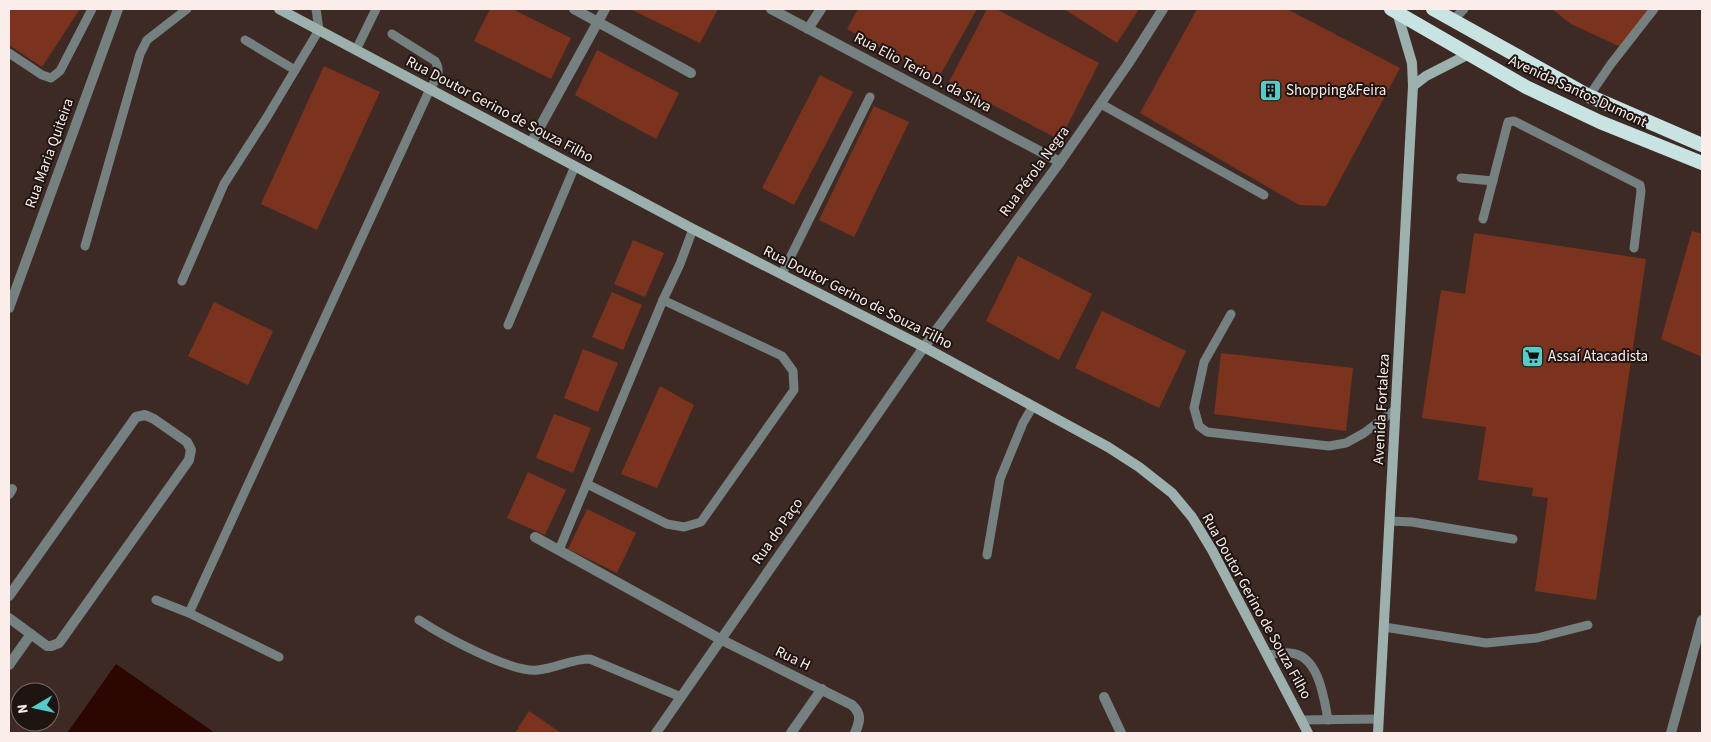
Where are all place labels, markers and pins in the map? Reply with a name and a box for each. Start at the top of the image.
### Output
building icon: Shopping&Feira [1258,78,1282,102]
place label: Shopping&Feira [1286,80,1386,101]
supermarket icon: Assaí Atacadista [1520,344,1544,368]
place label: Assaí Atacadista [1548,346,1648,367]

